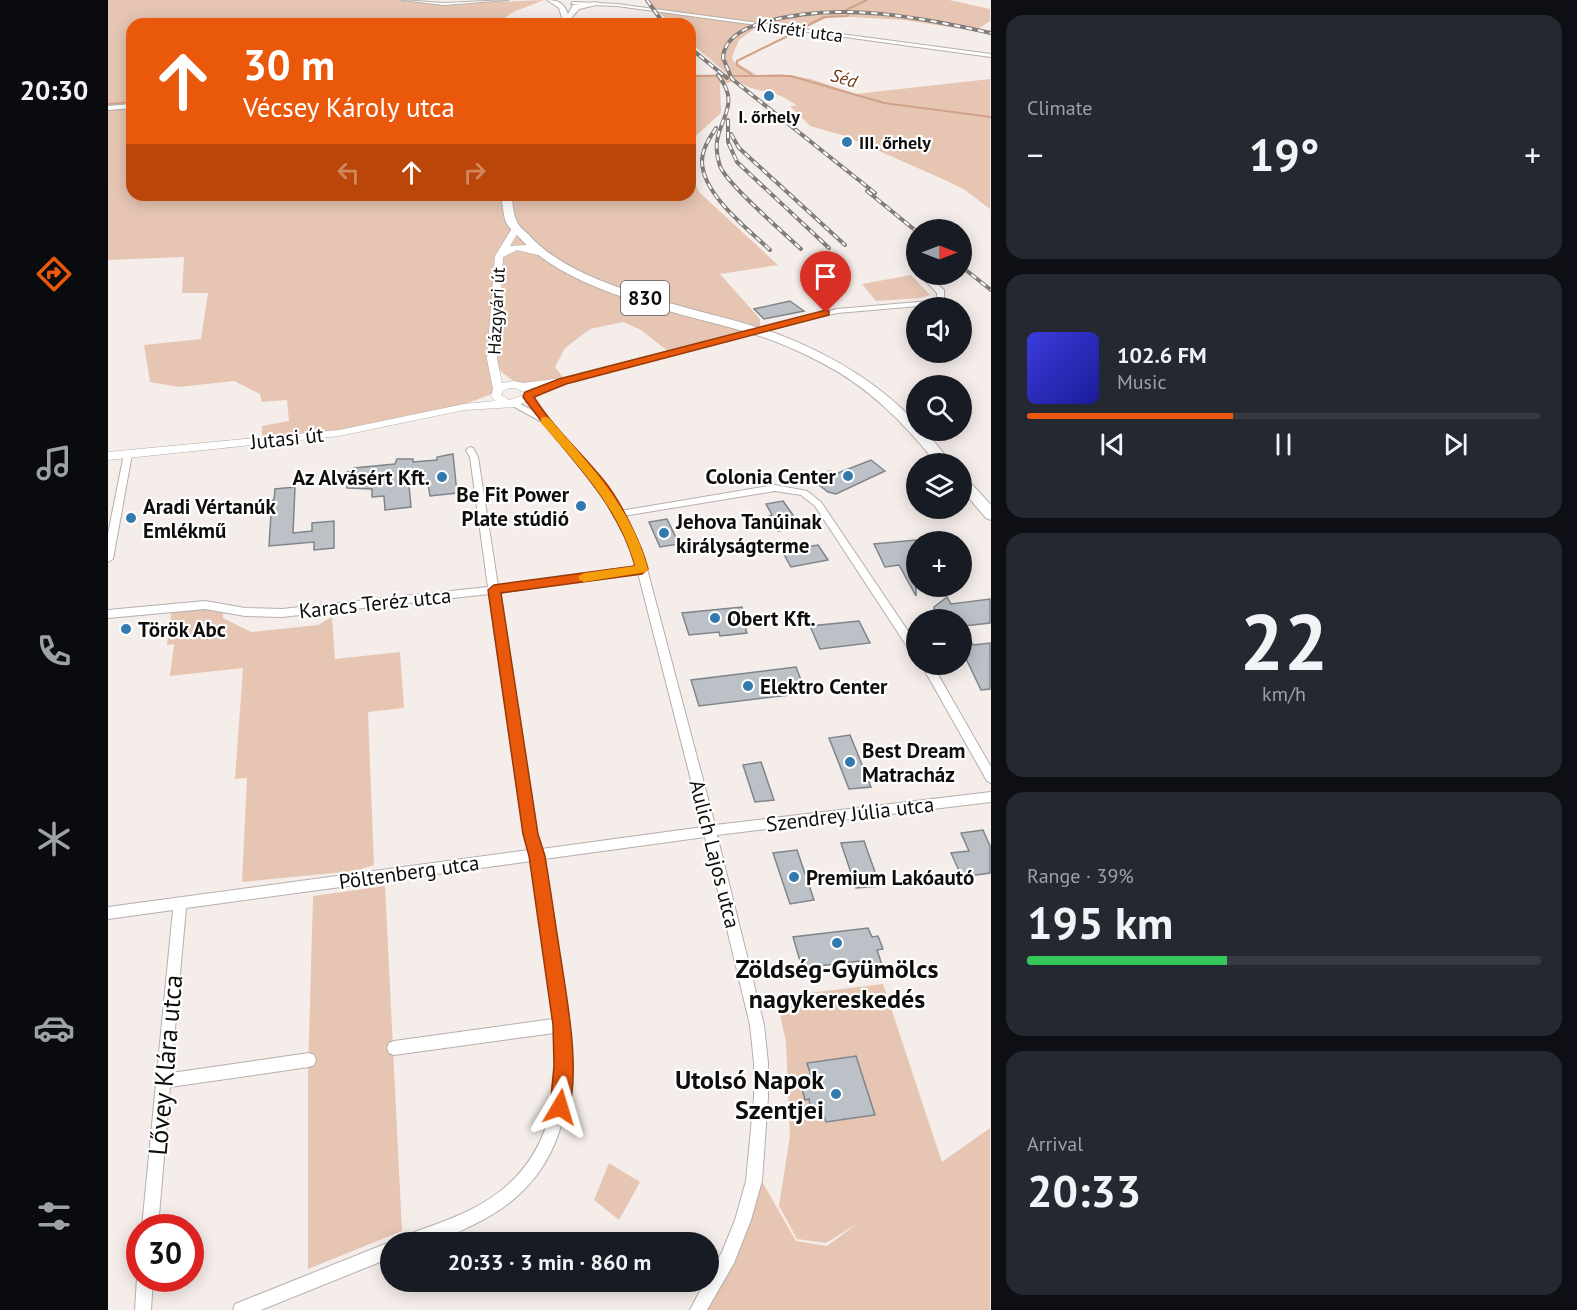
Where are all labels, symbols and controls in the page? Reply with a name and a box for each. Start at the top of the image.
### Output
street label: Kisréti utca [755,13,845,47]
text: 30 m [243,37,335,92]
icon: ahead [144,42,222,120]
water label: Séd [828,63,861,93]
text: 20:30 [20,73,88,107]
marker: I. őrhely [762,89,776,103]
text: Vécsey Károly utca [243,90,455,124]
text: Climate [1027,95,1093,121]
place label: I. őrhely [738,105,800,128]
text: 19° [1249,125,1319,183]
place label: III. őrhely [859,131,931,154]
text: − [1027,133,1044,176]
text: + [1524,133,1541,176]
marker: III. őrhely [840,135,854,149]
icon: left [332,156,365,189]
icon: ahead [395,156,428,189]
icon: right [458,156,491,189]
north arrow [906,219,972,285]
map controls [906,219,972,675]
pin [800,251,851,313]
icon: directions [33,253,75,295]
icon: arrive [809,260,842,293]
street label: Házgyári út [482,267,510,355]
road number: 830 [621,281,669,315]
button: sound [906,297,972,363]
text: 102.6 FM [1117,341,1207,369]
text: Music [1117,369,1166,395]
button: search [906,375,972,441]
street label: Jutasi út [248,421,325,455]
icon: previous [1096,428,1129,461]
icon: pause [1267,428,1300,461]
icon: next [1439,428,1472,461]
icon: music [33,442,75,484]
button: layers [906,453,972,519]
place label: Colonia Center [705,463,837,490]
place label: Az Alvásért Kft. [292,464,430,491]
marker: Colonia Center [841,469,855,483]
marker: Az Alvásért Kft. [435,470,449,484]
place label: Be Fit Power Plate stúdió [456,481,570,532]
place label: Aradi Vértanúk Emlékmű [143,493,276,544]
marker: Be Fit Power Plate stúdió [574,499,588,513]
place label: Jehova Tanúinak királyságterme [675,508,823,559]
marker: Aradi Vértanúk Emlékmű [124,511,138,525]
marker: Jehova Tanúinak királyságterme [657,526,671,540]
button: + [906,531,972,597]
street label: Karacs Teréz utca [297,582,453,624]
text: 22 [1240,591,1328,692]
place label: Obert Kft. [727,605,816,632]
button: − [906,609,972,675]
marker: Obert Kft. [708,611,722,625]
place label: Török Abc [138,616,226,643]
marker: Török Abc [119,622,133,636]
icon: phone [33,630,75,672]
place label: Elektro Center [760,673,888,700]
marker: Elektro Center [741,679,755,693]
text: km/h [1262,681,1306,707]
place label: Best Dream Matracház [862,737,966,788]
marker: Best Dream Matracház [843,755,857,769]
street label: Aulich Lajos utca [683,777,747,931]
street label: Szendrey Júlia utca [765,790,935,838]
icon: climate [33,818,75,860]
street label: Pöltenberg utca [337,849,481,895]
text: Range · 39% [1027,863,1134,889]
place label: Premium Lakóautó [806,864,974,891]
marker: Premium Lakóautó [787,870,801,884]
text: 195 km [1027,893,1173,951]
marker: Zöldség-Gyümölcs nagykereskedés [830,936,844,950]
place label: Zöldség-Gyümölcs nagykereskedés [735,952,939,1015]
street label: Lővey Klára utca [141,973,189,1157]
icon: car [33,1007,75,1049]
place label: Utolsó Napok Szentjei [675,1063,824,1126]
position arrow [528,1075,592,1139]
marker: Utolsó Napok Szentjei [829,1087,843,1101]
text: Arrival [1027,1131,1083,1157]
text: 20:33 [1027,1161,1141,1219]
icon: filters [33,1195,75,1237]
speed limit sign: 30 [126,1214,204,1292]
text: 20:33 · 3 min · 860 m [448,1248,651,1276]

